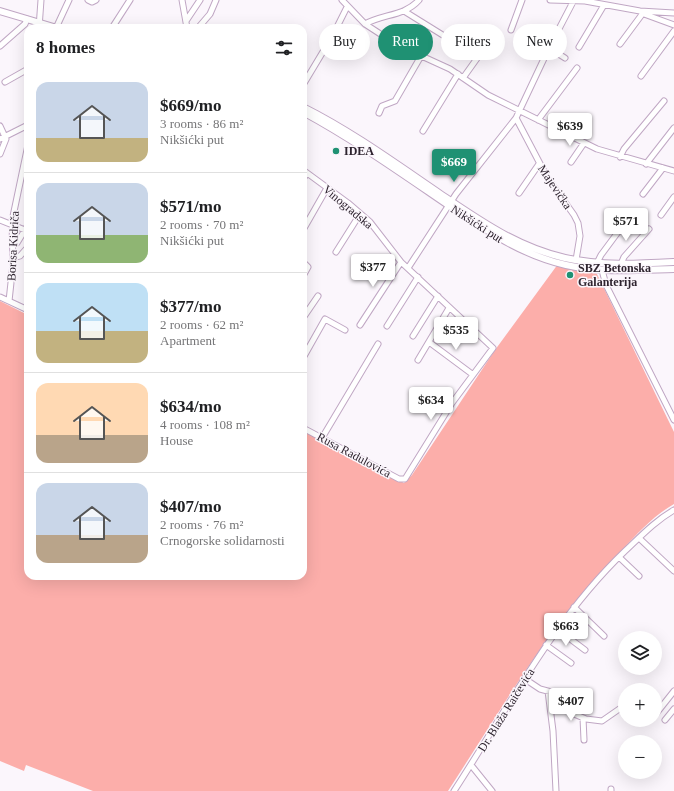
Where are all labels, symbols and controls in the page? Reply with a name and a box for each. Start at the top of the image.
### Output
chip: Buy [319,24,370,60]
chip: Rent [378,24,433,60]
chip: Filters [441,24,505,60]
chip: New [513,24,567,60]
icon: filters [273,37,295,59]
text: 8 homes [36,38,95,57]
text: $669/mo [160,96,221,115]
icon: home [68,98,116,146]
pin: $639 [546,113,594,147]
text: 3 rooms · 86 m² [160,116,243,131]
text: $639 [557,118,583,133]
text: Nikšićki put [160,132,224,147]
place label: IDEA [344,144,374,158]
marker: IDEA [331,146,341,156]
pin: $669 [430,149,478,183]
text: $669 [441,154,467,169]
street label: Majevička [535,162,575,212]
street label: Vinogradska [320,182,376,232]
text: $571/mo [160,197,221,216]
icon: home [68,199,116,247]
street label: Nikšićki put [448,202,506,246]
pin: $571 [602,208,650,242]
street label: Borisa Kidriča [4,210,22,281]
text: $571 [613,213,639,228]
text: 2 rooms · 70 m² [160,217,243,232]
text: Nikšićki put [160,233,224,248]
pin: $377 [349,254,397,288]
text: $377 [360,259,386,274]
place label: SBZ Betonska Galanterija [578,261,651,289]
marker: SBZ Betonska Galanterija [565,270,575,280]
text: $377/mo [160,297,221,316]
icon: home [68,299,116,347]
text: 2 rooms · 62 m² [160,317,243,332]
pin: $535 [432,317,480,351]
text: $535 [443,322,469,337]
text: Apartment [160,333,216,348]
pin: $634 [407,387,455,421]
text: $634 [418,392,444,407]
text: $634/mo [160,397,221,416]
icon: home [68,399,116,447]
text: 4 rooms · 108 m² [160,417,250,432]
street label: Rusa Radulovića [315,430,394,481]
text: House [160,433,193,448]
text: $407/mo [160,497,221,516]
icon: home [68,499,116,547]
text: 2 rooms · 76 m² [160,517,243,532]
text: Crnogorske solidarnosti [160,533,285,548]
pin: $663 [542,613,590,647]
text: $663 [553,618,579,633]
map controls [618,631,662,779]
button: layers [618,631,662,675]
street label: Dr. Blaža Raičevića [475,665,538,754]
button: + [618,683,662,727]
pin: $407 [547,688,595,722]
text: $407 [558,693,584,708]
button: − [618,735,662,779]

